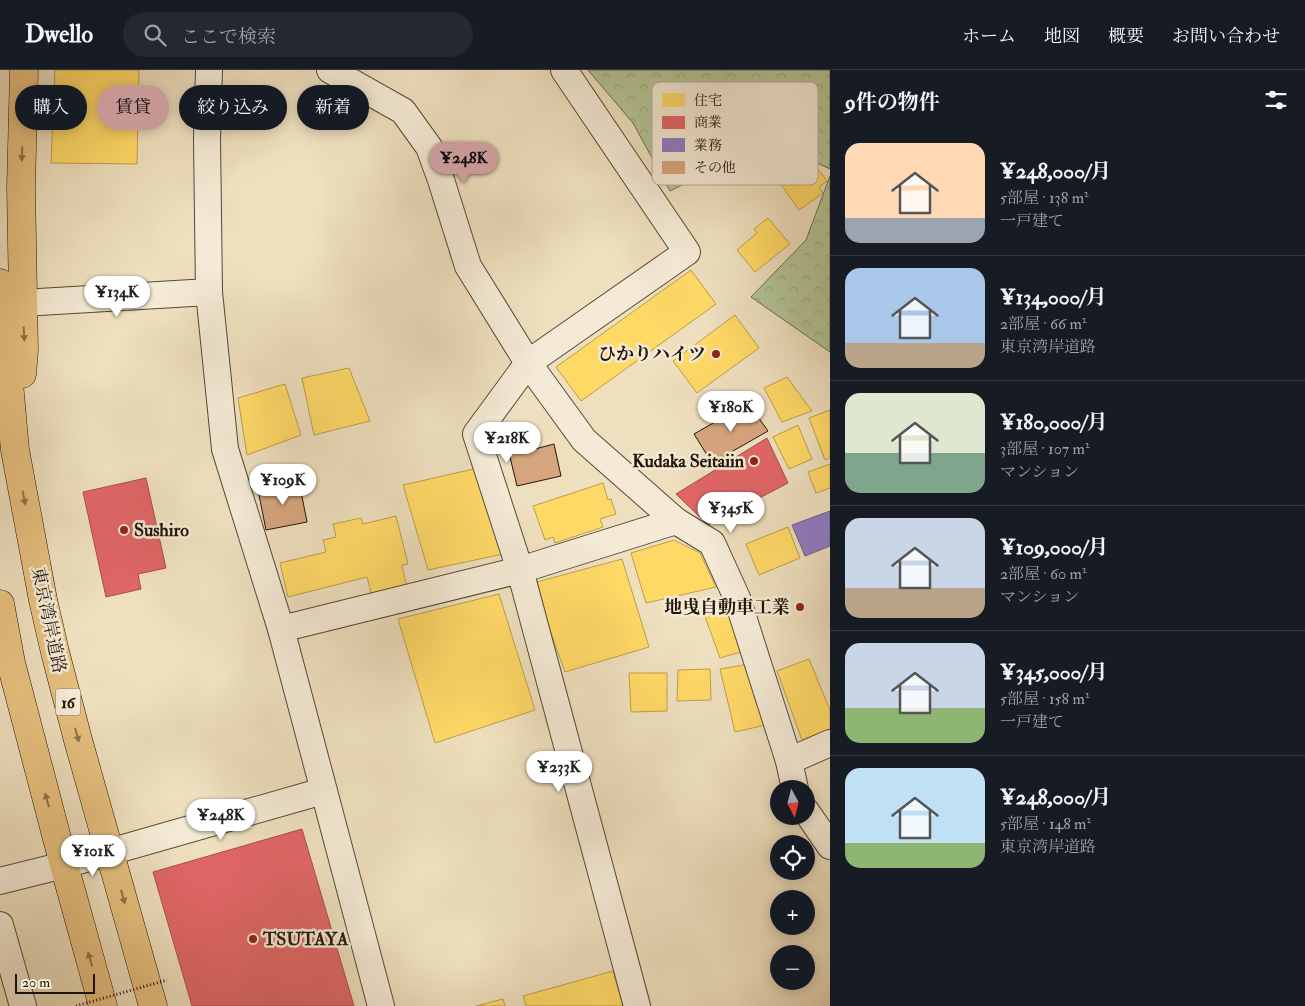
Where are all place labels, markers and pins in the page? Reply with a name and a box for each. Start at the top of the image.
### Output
pin: ¥248K [429,142,499,184]
pin: ¥134K [82,276,152,318]
place label: ひかりハイツ [598,343,706,366]
marker: ひかりハイツ [710,348,722,360]
pin: ¥180K [696,390,766,433]
pin: ¥218K [472,422,542,464]
place label: Kudaka Seitaiin [632,450,745,473]
marker: Kudaka Seitaiin [748,455,760,467]
pin: ¥109K [248,464,318,506]
pin: ¥345K [696,492,766,534]
place label: Sushiro [134,519,189,542]
marker: Sushiro [118,524,130,536]
place label: 地曵自動車工業 [664,596,790,619]
marker: 地曵自動車工業 [794,601,806,613]
pin: ¥233K [524,750,594,793]
pin: ¥248K [186,798,256,841]
pin: ¥101K [58,834,128,877]
place label: TSUTAYA [262,928,349,951]
marker: TSUTAYA [247,933,259,945]

